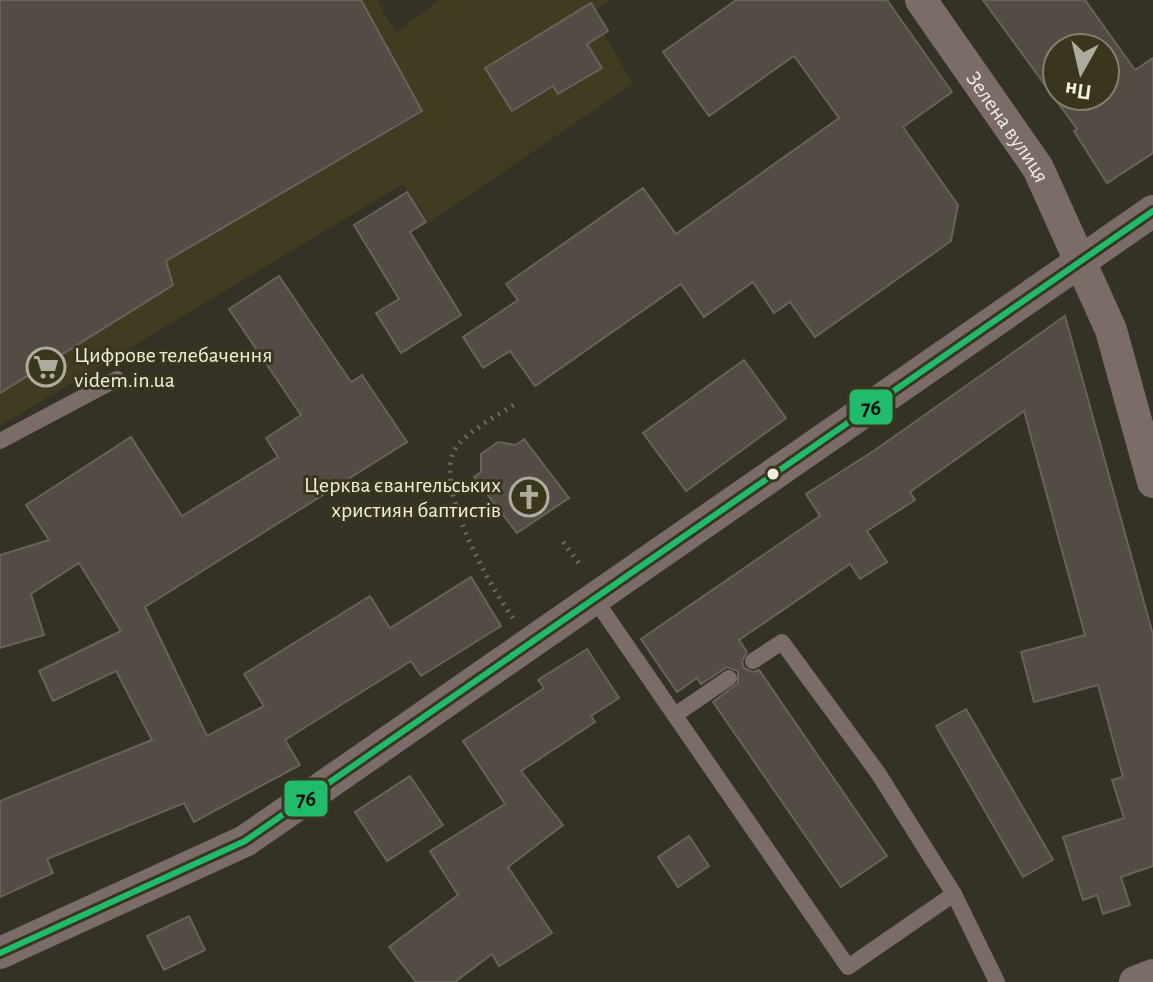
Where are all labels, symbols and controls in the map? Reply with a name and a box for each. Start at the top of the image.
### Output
north arrow [1041,32,1121,112]
street label: Зелена вулиця [962,67,1053,186]
text: Пн [1064,78,1093,104]
place label: Цифрове телебачення videm.in.ua [74,344,272,391]
supermarket icon: Цифрове телебачення videm.in.ua [25,346,67,388]
line badge: 76 [848,388,894,426]
text: 76 [861,397,881,419]
unlabelled marker [765,466,781,482]
place label: Церква євангельських християн баптистів [304,474,501,521]
church icon: Церква євангельських християн баптистів [508,476,550,518]
line badge: 76 [283,779,329,818]
text: 76 [296,788,316,810]

